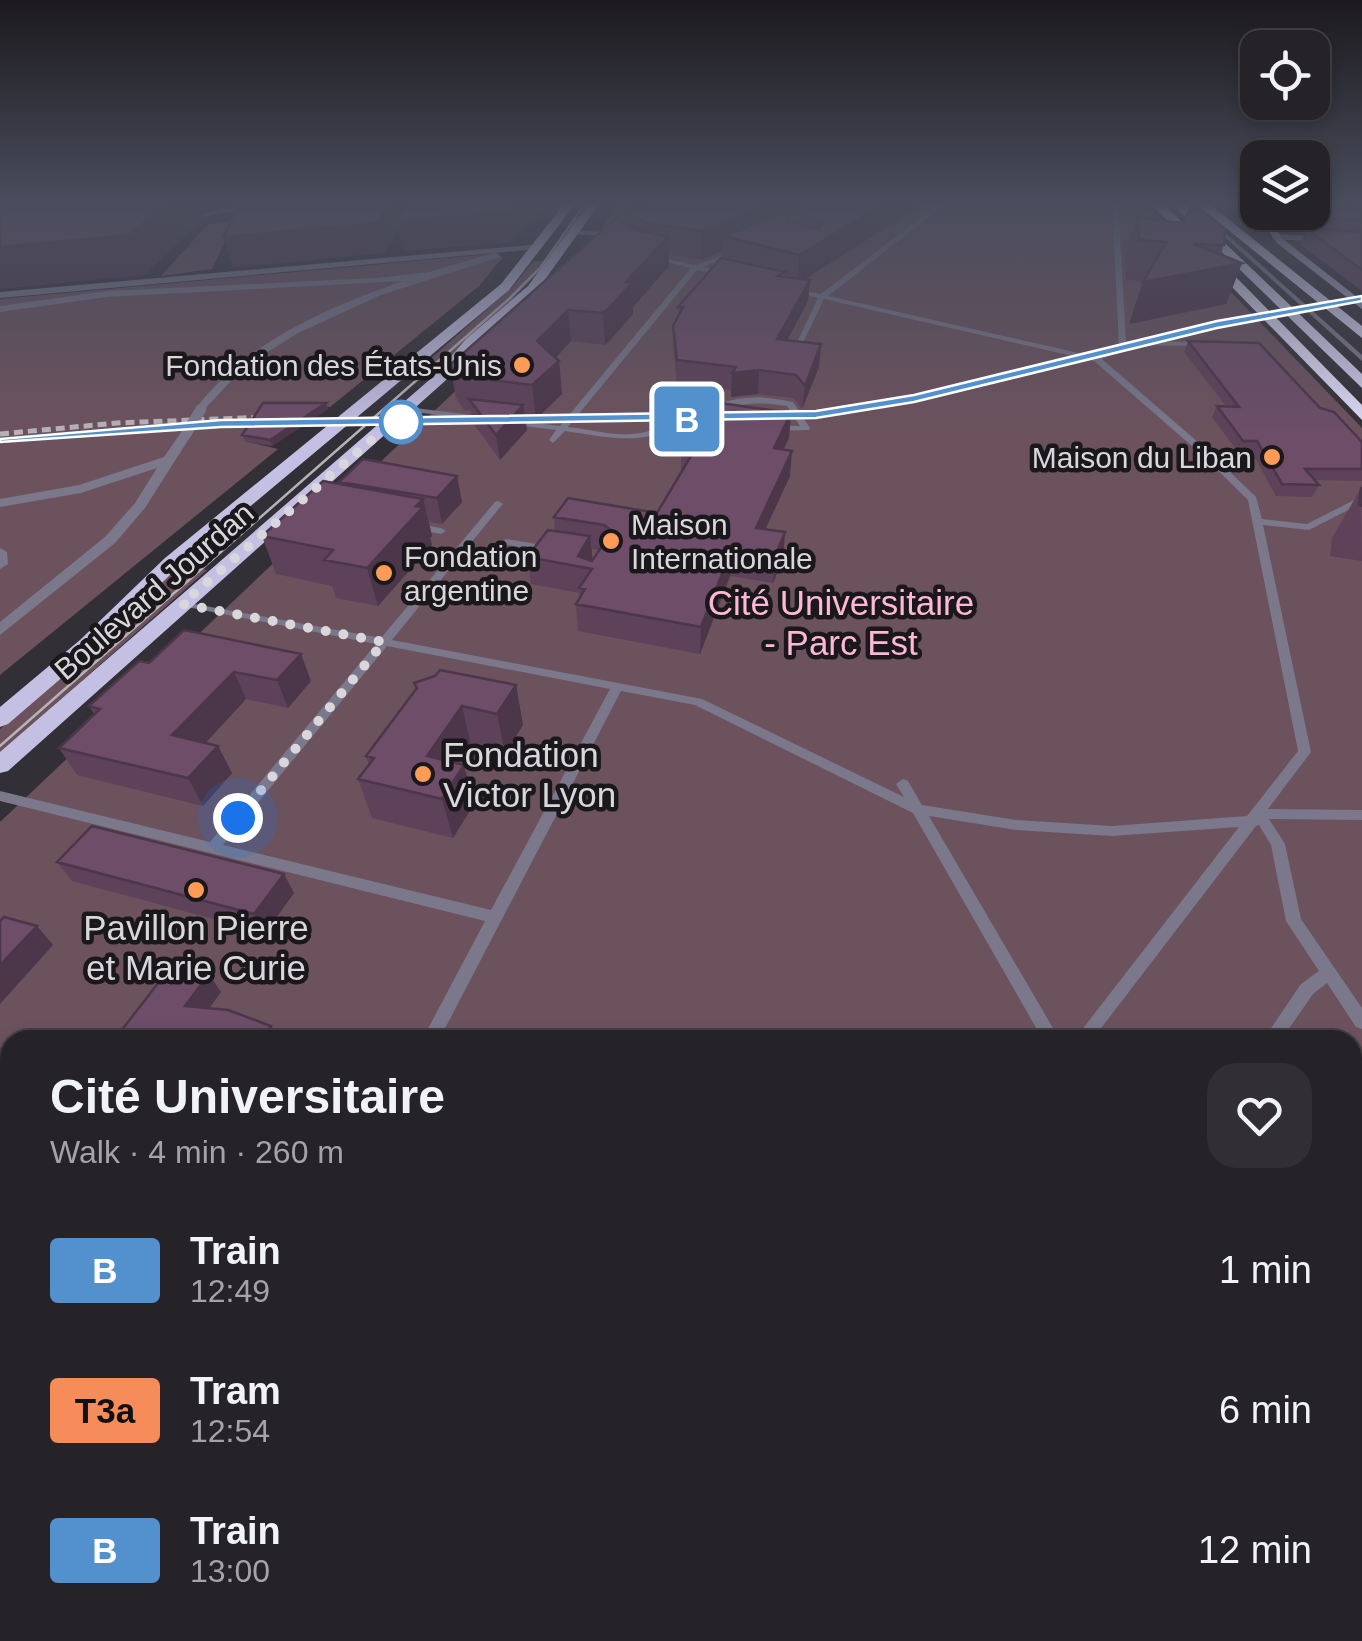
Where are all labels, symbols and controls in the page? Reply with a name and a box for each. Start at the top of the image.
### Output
map controls [1240,30,1330,230]
button: locate [1240,30,1330,120]
button: layers [1240,140,1330,230]
place label: Fondation des États-Unis [165,349,502,382]
marker: Fondation des États-Unis [511,354,533,376]
line badge: B [654,386,720,452]
text: B [674,400,700,439]
unlabelled marker [380,401,422,443]
place label: Maison du Liban [1032,441,1252,474]
marker: Maison du Liban [1261,446,1283,468]
street label: Boulevard Jourdan [48,496,260,686]
place label: Maison Internationale [631,508,813,575]
marker: Maison Internationale [600,530,622,552]
place label: Fondation argentine [404,540,537,607]
marker: Fondation argentine [373,562,395,584]
park label: Cité Universitaire - Parc Est [708,583,974,662]
place label: Fondation Victor Lyon [443,735,616,814]
marker: Fondation Victor Lyon [412,763,434,785]
your location [213,793,263,843]
marker: Pavillon Pierre et Marie Curie [185,879,207,901]
place label: Pavillon Pierre et Marie Curie [83,908,309,987]
button: heart [1207,1063,1312,1168]
text: Cité Universitaire [50,1070,445,1123]
text: Walk · 4 min · 260 m [50,1134,344,1170]
text: Train [190,1230,281,1272]
text: 1 min [1219,1249,1312,1291]
text: B [92,1251,118,1290]
text: 12:49 [190,1273,270,1309]
text: Tram [190,1370,281,1412]
text: 6 min [1219,1389,1312,1431]
text: T3a [75,1391,135,1430]
text: 12:54 [190,1413,270,1449]
text: Train [190,1510,281,1552]
text: 12 min [1198,1529,1312,1571]
text: B [92,1531,118,1570]
text: 13:00 [190,1553,270,1589]

